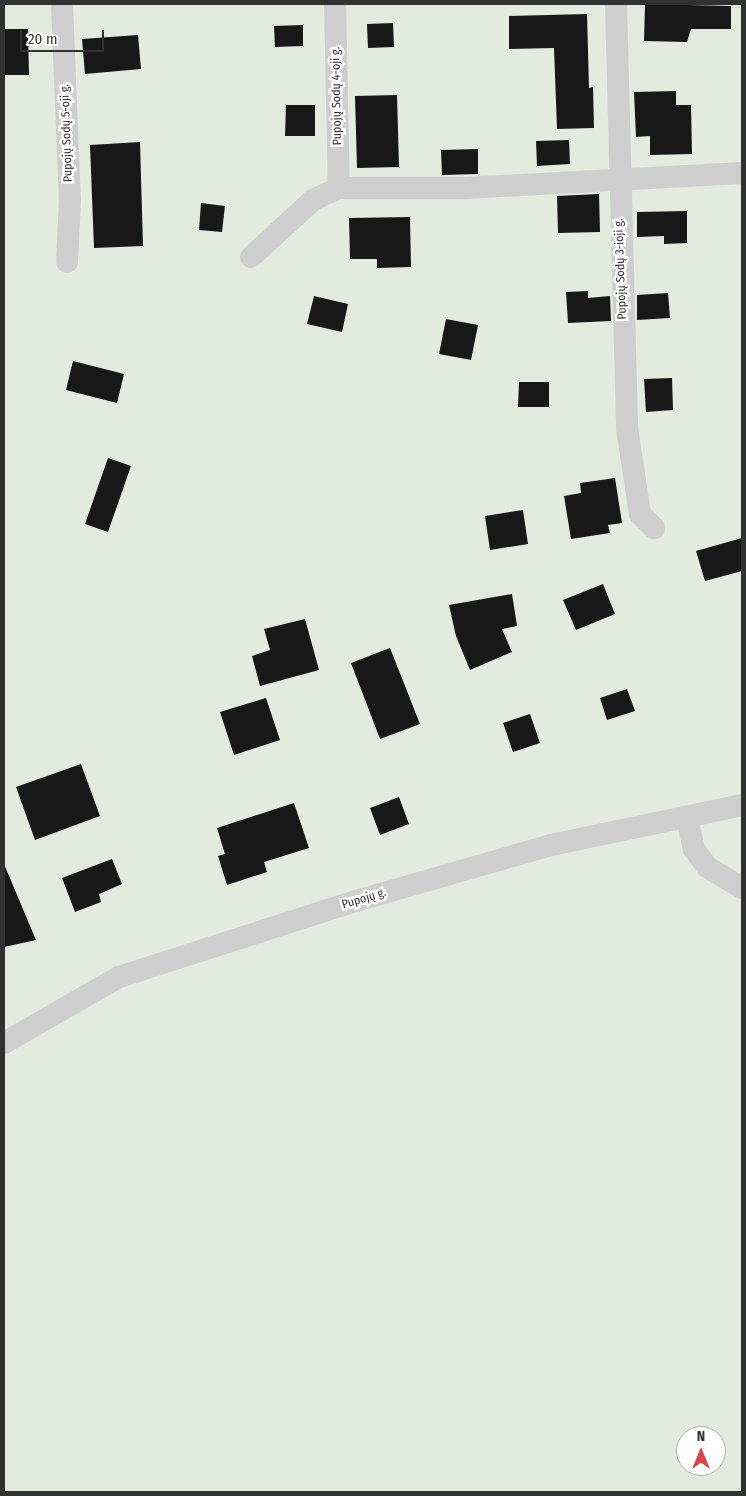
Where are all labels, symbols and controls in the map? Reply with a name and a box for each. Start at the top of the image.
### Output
scale bar [22,20,106,52]
text: 20 m [28,30,58,48]
street label: Pupojų Sodų 4-oji g. [329,47,345,145]
street label: Pupojų Sodų 5-oji g. [58,84,76,182]
street label: Pupojų Sodų 3-ioji g. [612,218,630,320]
street label: Pupojų g. [340,885,388,913]
north arrow [676,1426,726,1476]
text: N [697,1428,705,1445]

